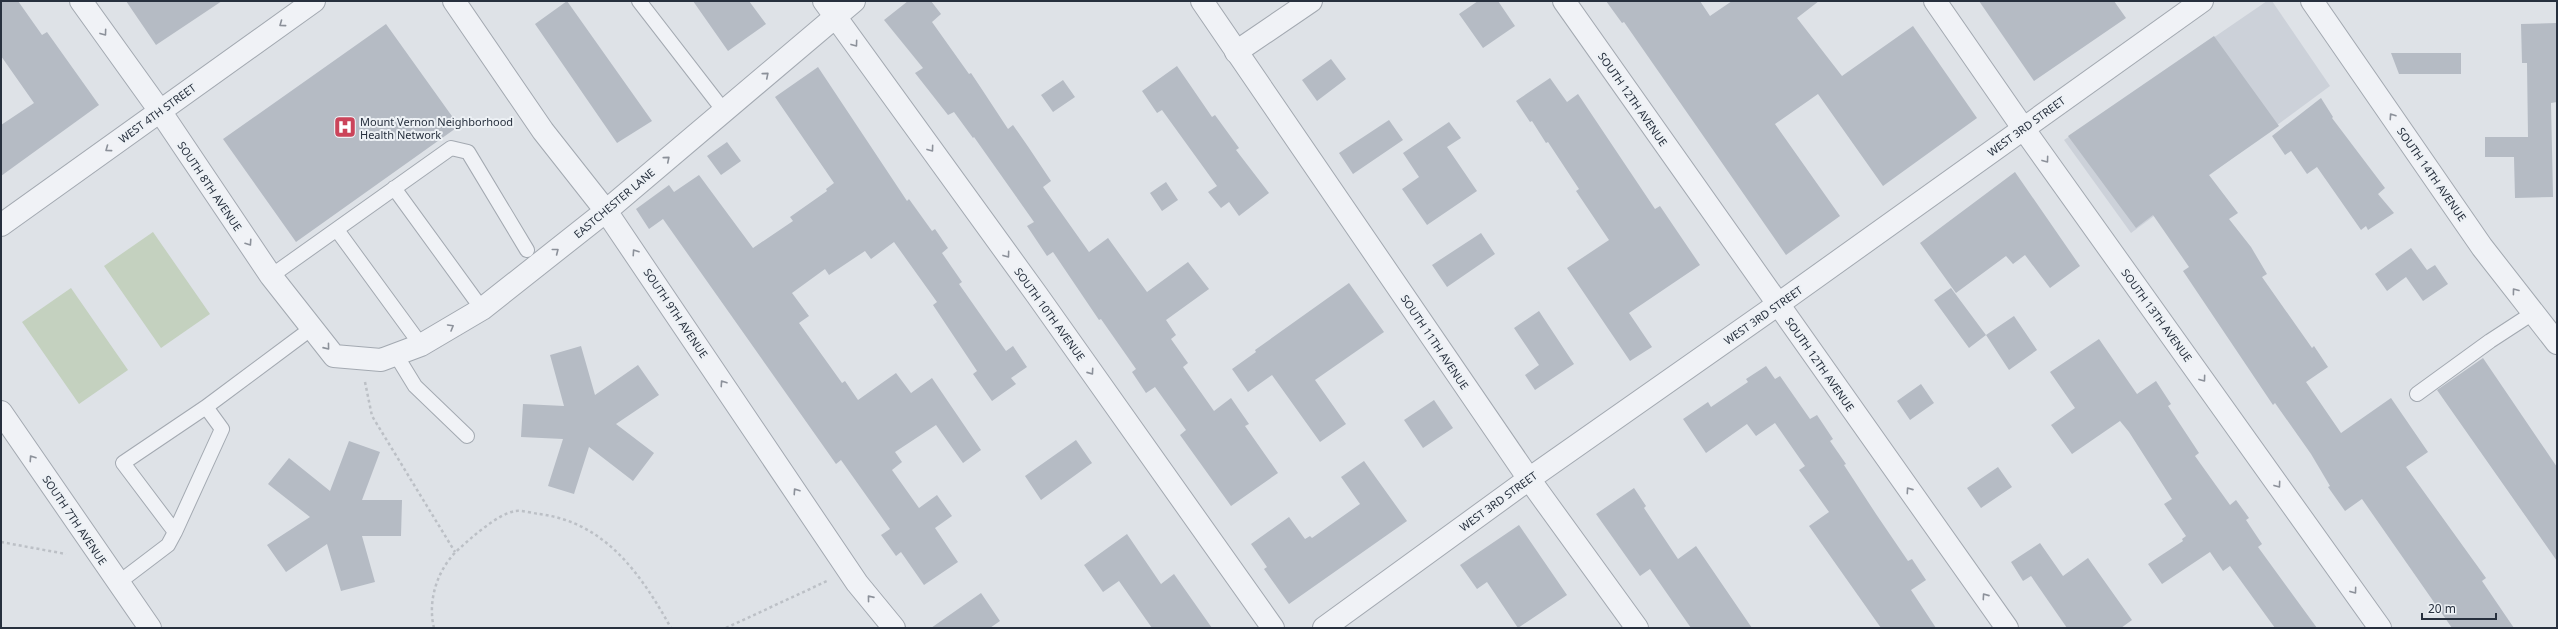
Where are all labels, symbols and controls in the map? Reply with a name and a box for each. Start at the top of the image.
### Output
one-way arrow [279,19,286,27]
one-way arrow [99,28,106,35]
one-way arrow [850,40,857,47]
street label: SOUTH 12TH AVENUE [1595,49,1671,149]
one-way arrow [761,73,769,80]
street label: WEST 4TH STREET [115,80,199,146]
street label: WEST 3RD STREET [1984,93,2068,159]
hospital icon: Mount Vernon Neighborhood Health Network [332,114,358,140]
place label: Mount Vernon Neighborhood Health Network [360,114,513,142]
one-way arrow [2390,114,2397,121]
street label: SOUTH 14TH AVENUE [2394,124,2470,224]
street label: SOUTH 8TH AVENUE [174,138,246,234]
one-way arrow [105,144,112,152]
one-way arrow [926,145,933,152]
one-way arrow [2041,155,2048,162]
one-way arrow [662,157,670,164]
street label: EASTCHESTER LANE [570,165,658,241]
one-way arrow [244,239,251,246]
one-way arrow [551,249,558,256]
one-way arrow [632,250,639,257]
one-way arrow [1002,250,1009,257]
street label: SOUTH 9TH AVENUE [640,265,712,361]
street label: SOUTH 10TH AVENUE [1011,265,1089,363]
street label: SOUTH 13TH AVENUE [2118,266,2196,364]
street label: WEST 3RD STREET [1721,282,1805,348]
one-way arrow [2513,288,2520,295]
street label: SOUTH 11TH AVENUE [1398,292,1472,392]
street label: SOUTH 12TH AVENUE [1782,314,1858,414]
one-way arrow [447,325,454,332]
one-way arrow [323,343,330,350]
one-way arrow [1086,367,1093,374]
one-way arrow [2198,375,2205,382]
one-way arrow [721,381,728,388]
one-way arrow [29,455,37,462]
street label: WEST 3RD STREET [1456,468,1540,534]
street label: SOUTH 7TH AVENUE [39,472,111,568]
one-way arrow [2273,481,2281,488]
one-way arrow [793,488,800,495]
one-way arrow [1907,488,1914,495]
one-way arrow [2349,587,2357,594]
one-way arrow [1983,594,1990,601]
one-way arrow [867,595,874,602]
scale bar [2422,595,2496,621]
text: 20 m [2428,600,2456,617]

